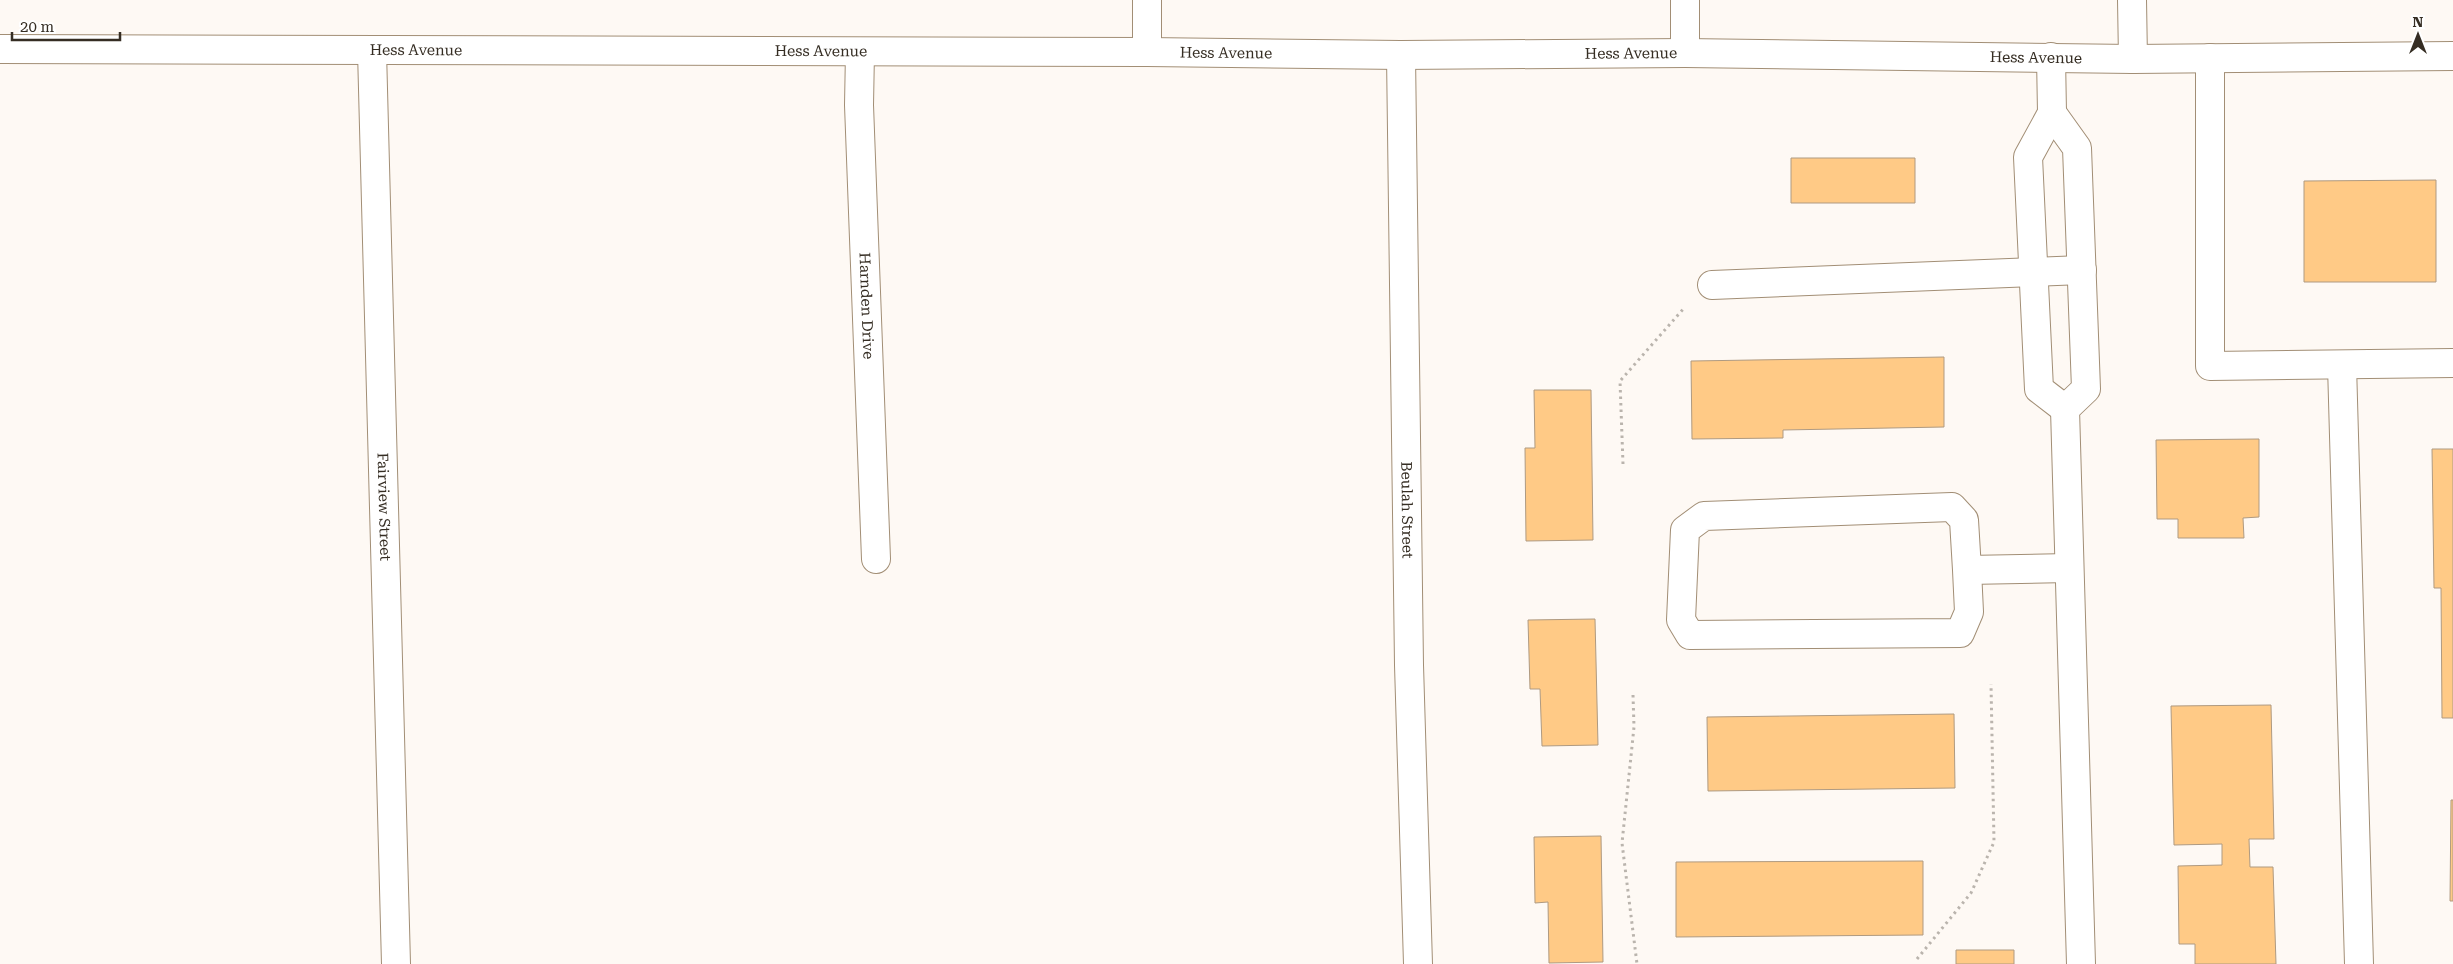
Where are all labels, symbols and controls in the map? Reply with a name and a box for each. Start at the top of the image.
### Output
scale bar [12,10,120,42]
north arrow [2393,10,2443,60]
text: N [2413,14,2424,30]
text: 20 m [20,18,55,36]
street label: Hess Avenue [370,41,462,59]
street label: Hess Avenue [775,42,867,60]
street label: Hess Avenue [1180,43,1272,62]
street label: Hess Avenue [1585,44,1677,63]
street label: Hess Avenue [1990,48,2082,67]
street label: Harnden Drive [856,252,878,360]
street label: Fairview Street [374,452,394,562]
street label: Beulah Street [1397,461,1417,559]

